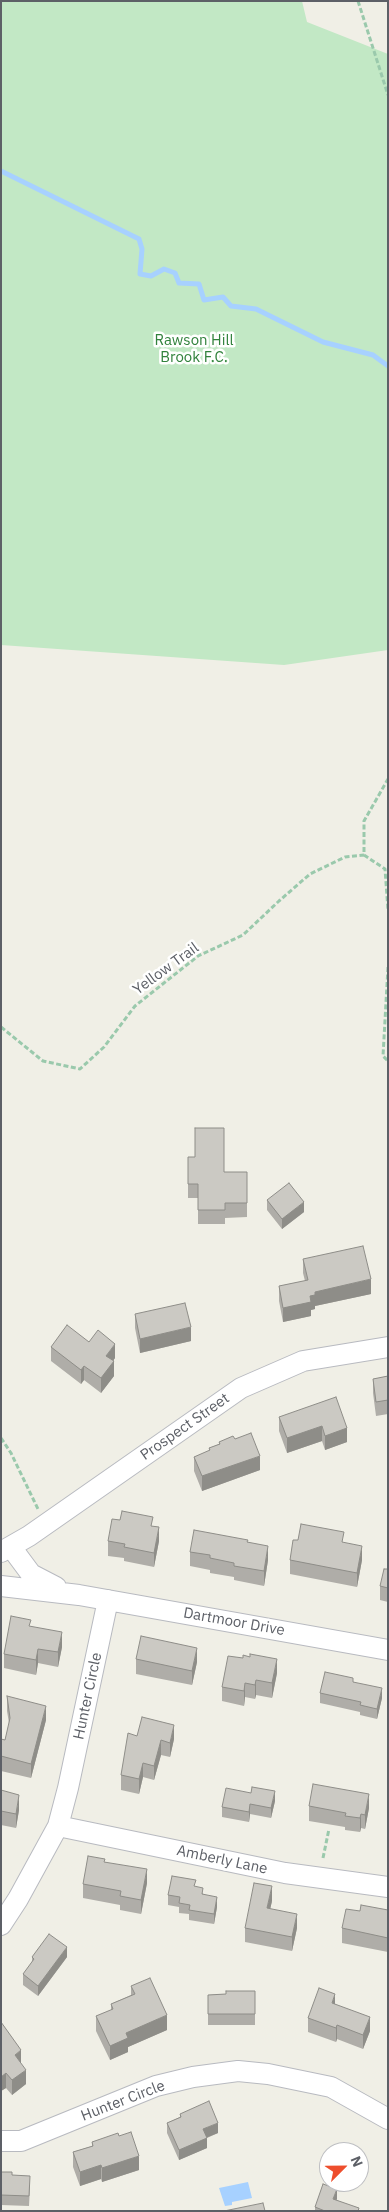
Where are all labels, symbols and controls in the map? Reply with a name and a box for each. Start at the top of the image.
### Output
park label: Rawson Hill Brook F.C. [154,332,234,367]
street label: Yellow Trail [130,939,202,999]
street label: Prospect Street [137,1390,233,1464]
street label: Dartmoor Drive [182,1604,286,1640]
street label: Hunter Circle [70,1651,106,1741]
street label: Amberly Lane [175,1842,269,1878]
street label: Hunter Circle [78,2077,168,2125]
north arrow [319,2142,369,2192]
text: N [347,2153,367,2170]

